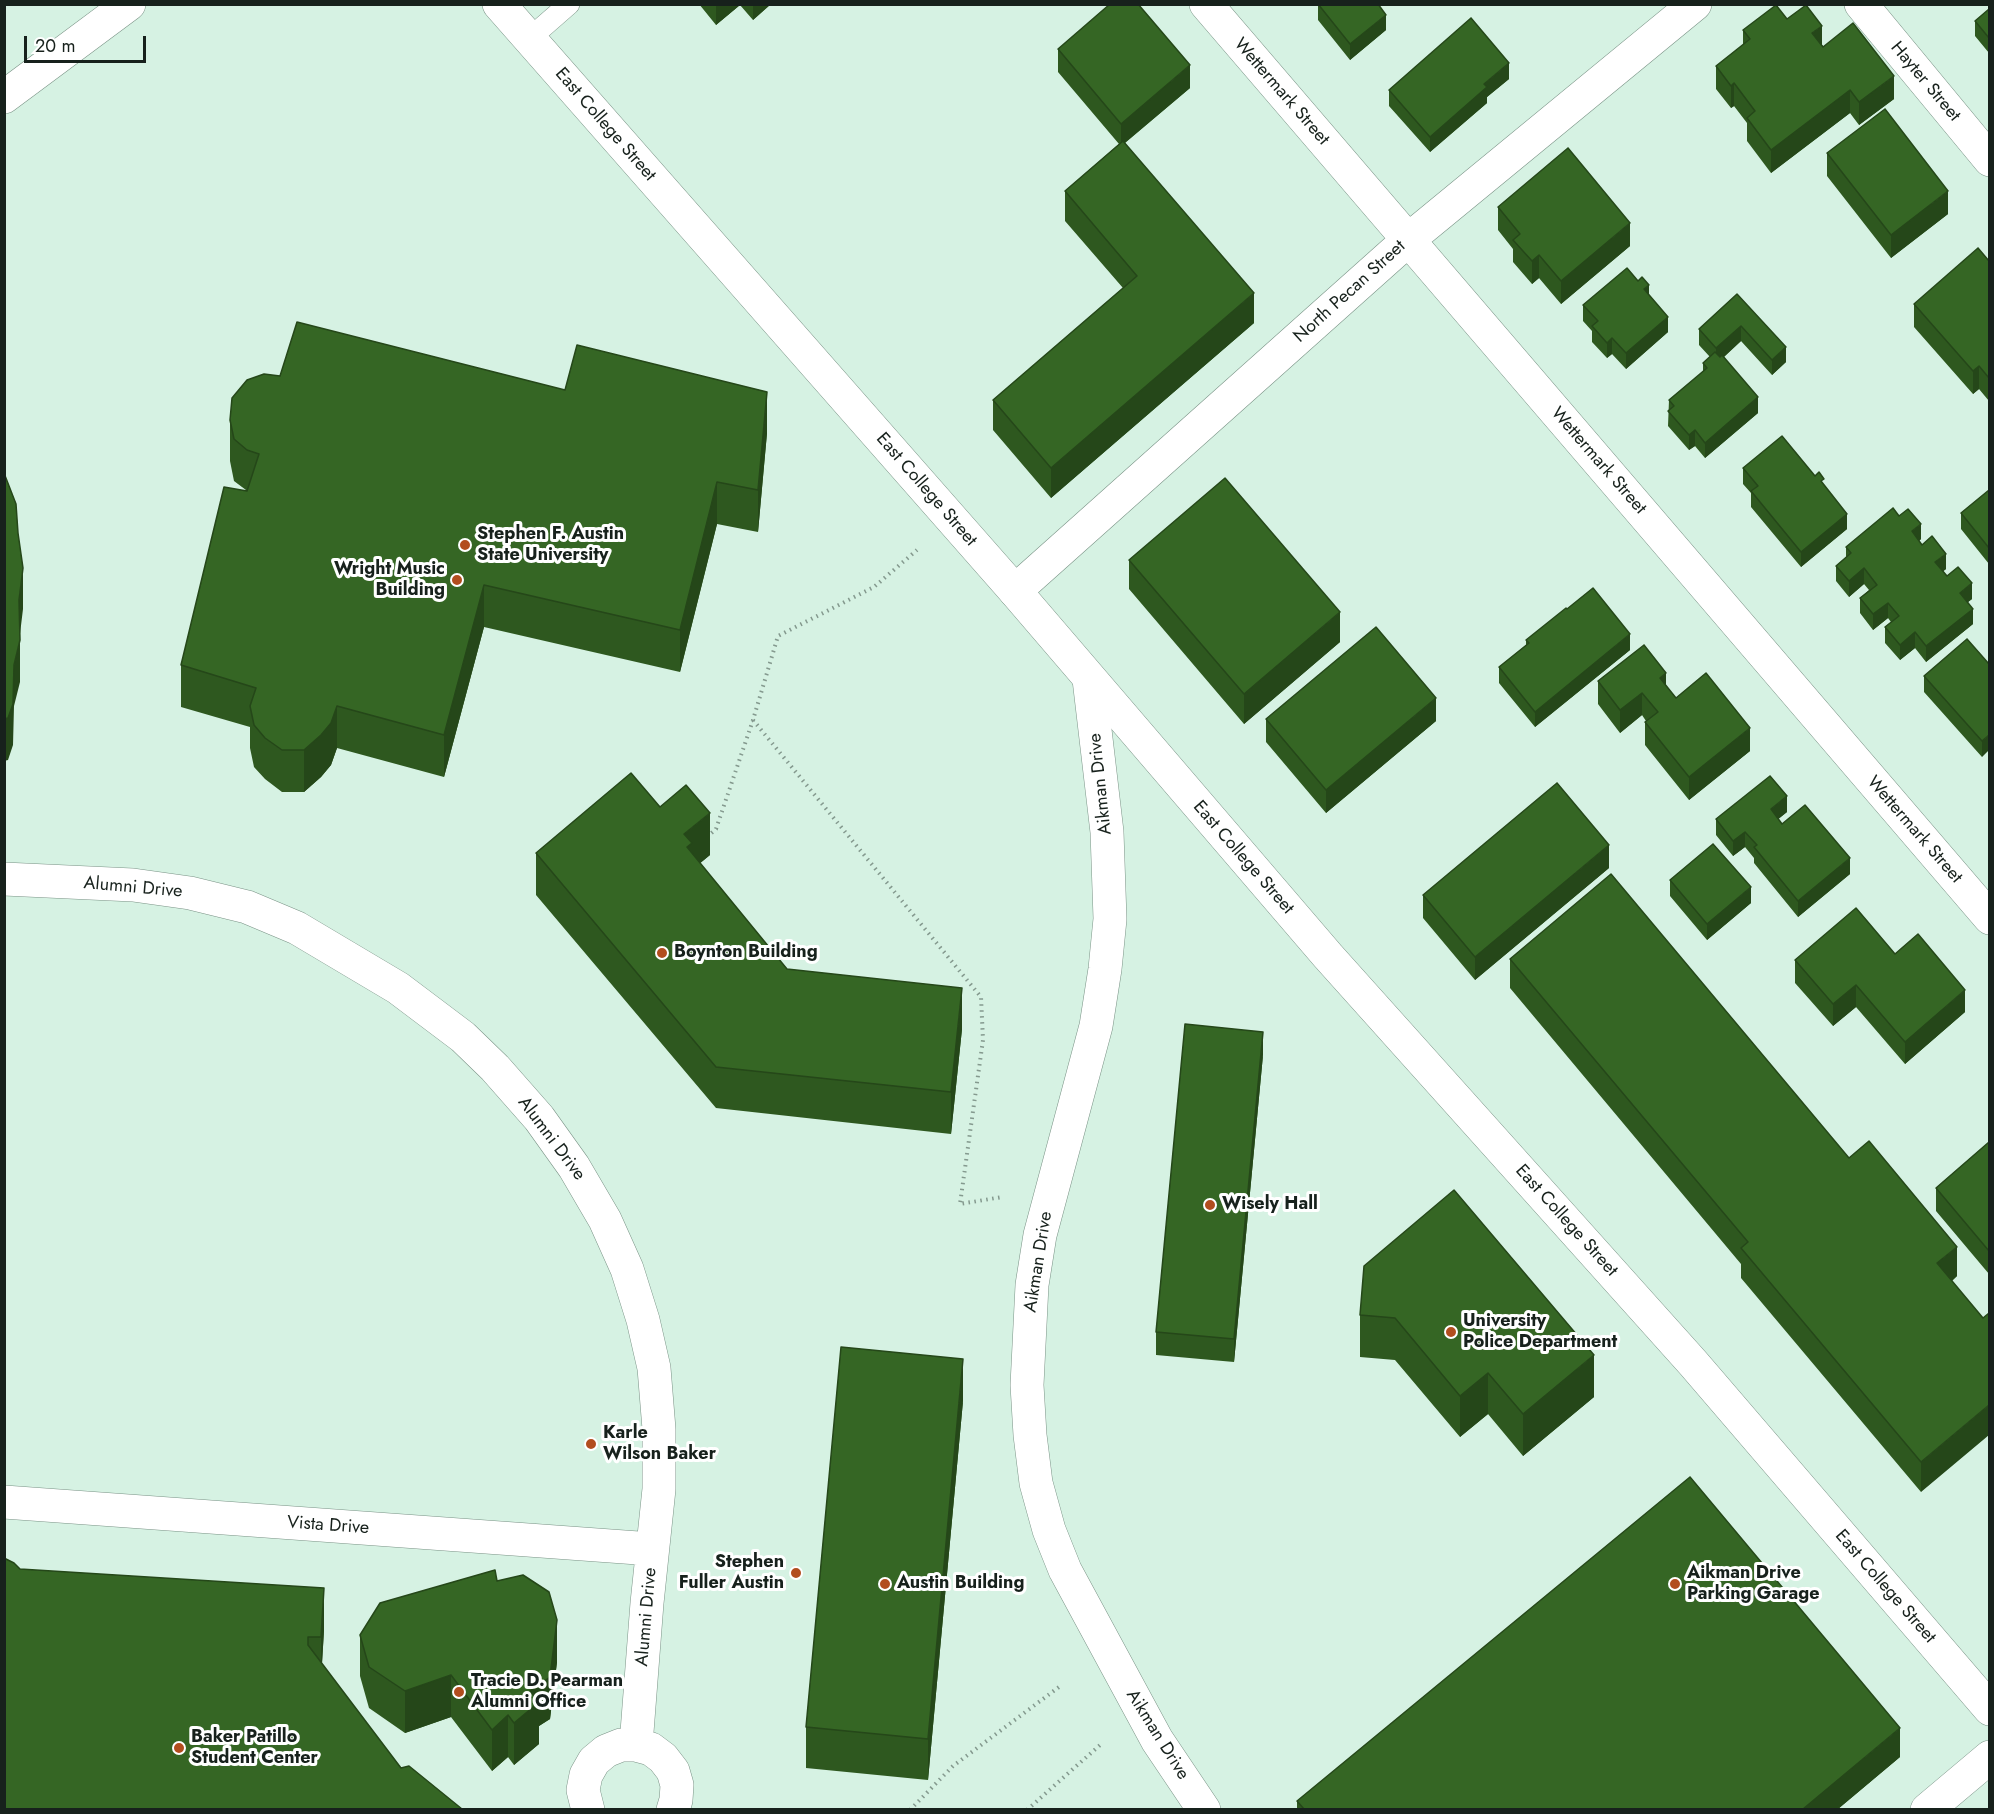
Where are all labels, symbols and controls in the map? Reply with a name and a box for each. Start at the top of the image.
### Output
scale bar [27,24,148,62]
text: 20 m [35,33,75,59]
street label: Wettermark Street [1229,34,1333,150]
street label: Hayter Street [1885,38,1965,126]
street label: East College Street [550,64,660,186]
street label: North Pecan Street [1290,236,1410,348]
street label: Wettermark Street [1546,403,1650,519]
street label: East College Street [871,429,981,551]
place label: Stephen F. Austin State University [477,524,624,566]
marker: Stephen F. Austin State University [458,538,472,552]
place label: Wright Music Building [334,559,445,602]
marker: Wright Music Building [450,573,464,587]
street label: Aikman Drive [1085,732,1117,836]
street label: Wettermark Street [1862,772,1966,888]
street label: East College Street [1188,797,1298,919]
street label: Alumni Drive [83,873,183,903]
place label: Boynton Building [674,942,818,964]
marker: Boynton Building [655,946,669,960]
street label: Alumni Drive [513,1093,589,1185]
street label: East College Street [1510,1161,1622,1281]
place label: Wisely Hall [1222,1194,1318,1216]
marker: Wisely Hall [1203,1198,1217,1212]
street label: Aikman Drive [1020,1210,1058,1314]
place label: University Police Department [1463,1311,1617,1354]
marker: University Police Department [1444,1325,1458,1339]
place label: Karle Wilson Baker [603,1423,716,1466]
marker: Karle Wilson Baker [584,1437,598,1451]
street label: Vista Drive [286,1512,370,1540]
street label: East College Street [1830,1526,1940,1648]
place label: Stephen Fuller Austin [679,1552,784,1594]
place label: Aikman Drive Parking Garage [1687,1563,1820,1606]
marker: Stephen Fuller Austin [789,1566,803,1580]
street label: Alumni Drive [632,1567,662,1667]
place label: Austin Building [897,1573,1024,1595]
marker: Austin Building [878,1577,892,1591]
marker: Aikman Drive Parking Garage [1668,1577,1682,1591]
place label: Tracie D. Pearman Alumni Office [471,1671,623,1714]
marker: Tracie D. Pearman Alumni Office [452,1685,466,1699]
street label: Aikman Drive [1121,1686,1193,1784]
place label: Baker Patillo Student Center [191,1727,318,1770]
marker: Baker Patillo Student Center [172,1741,186,1755]

